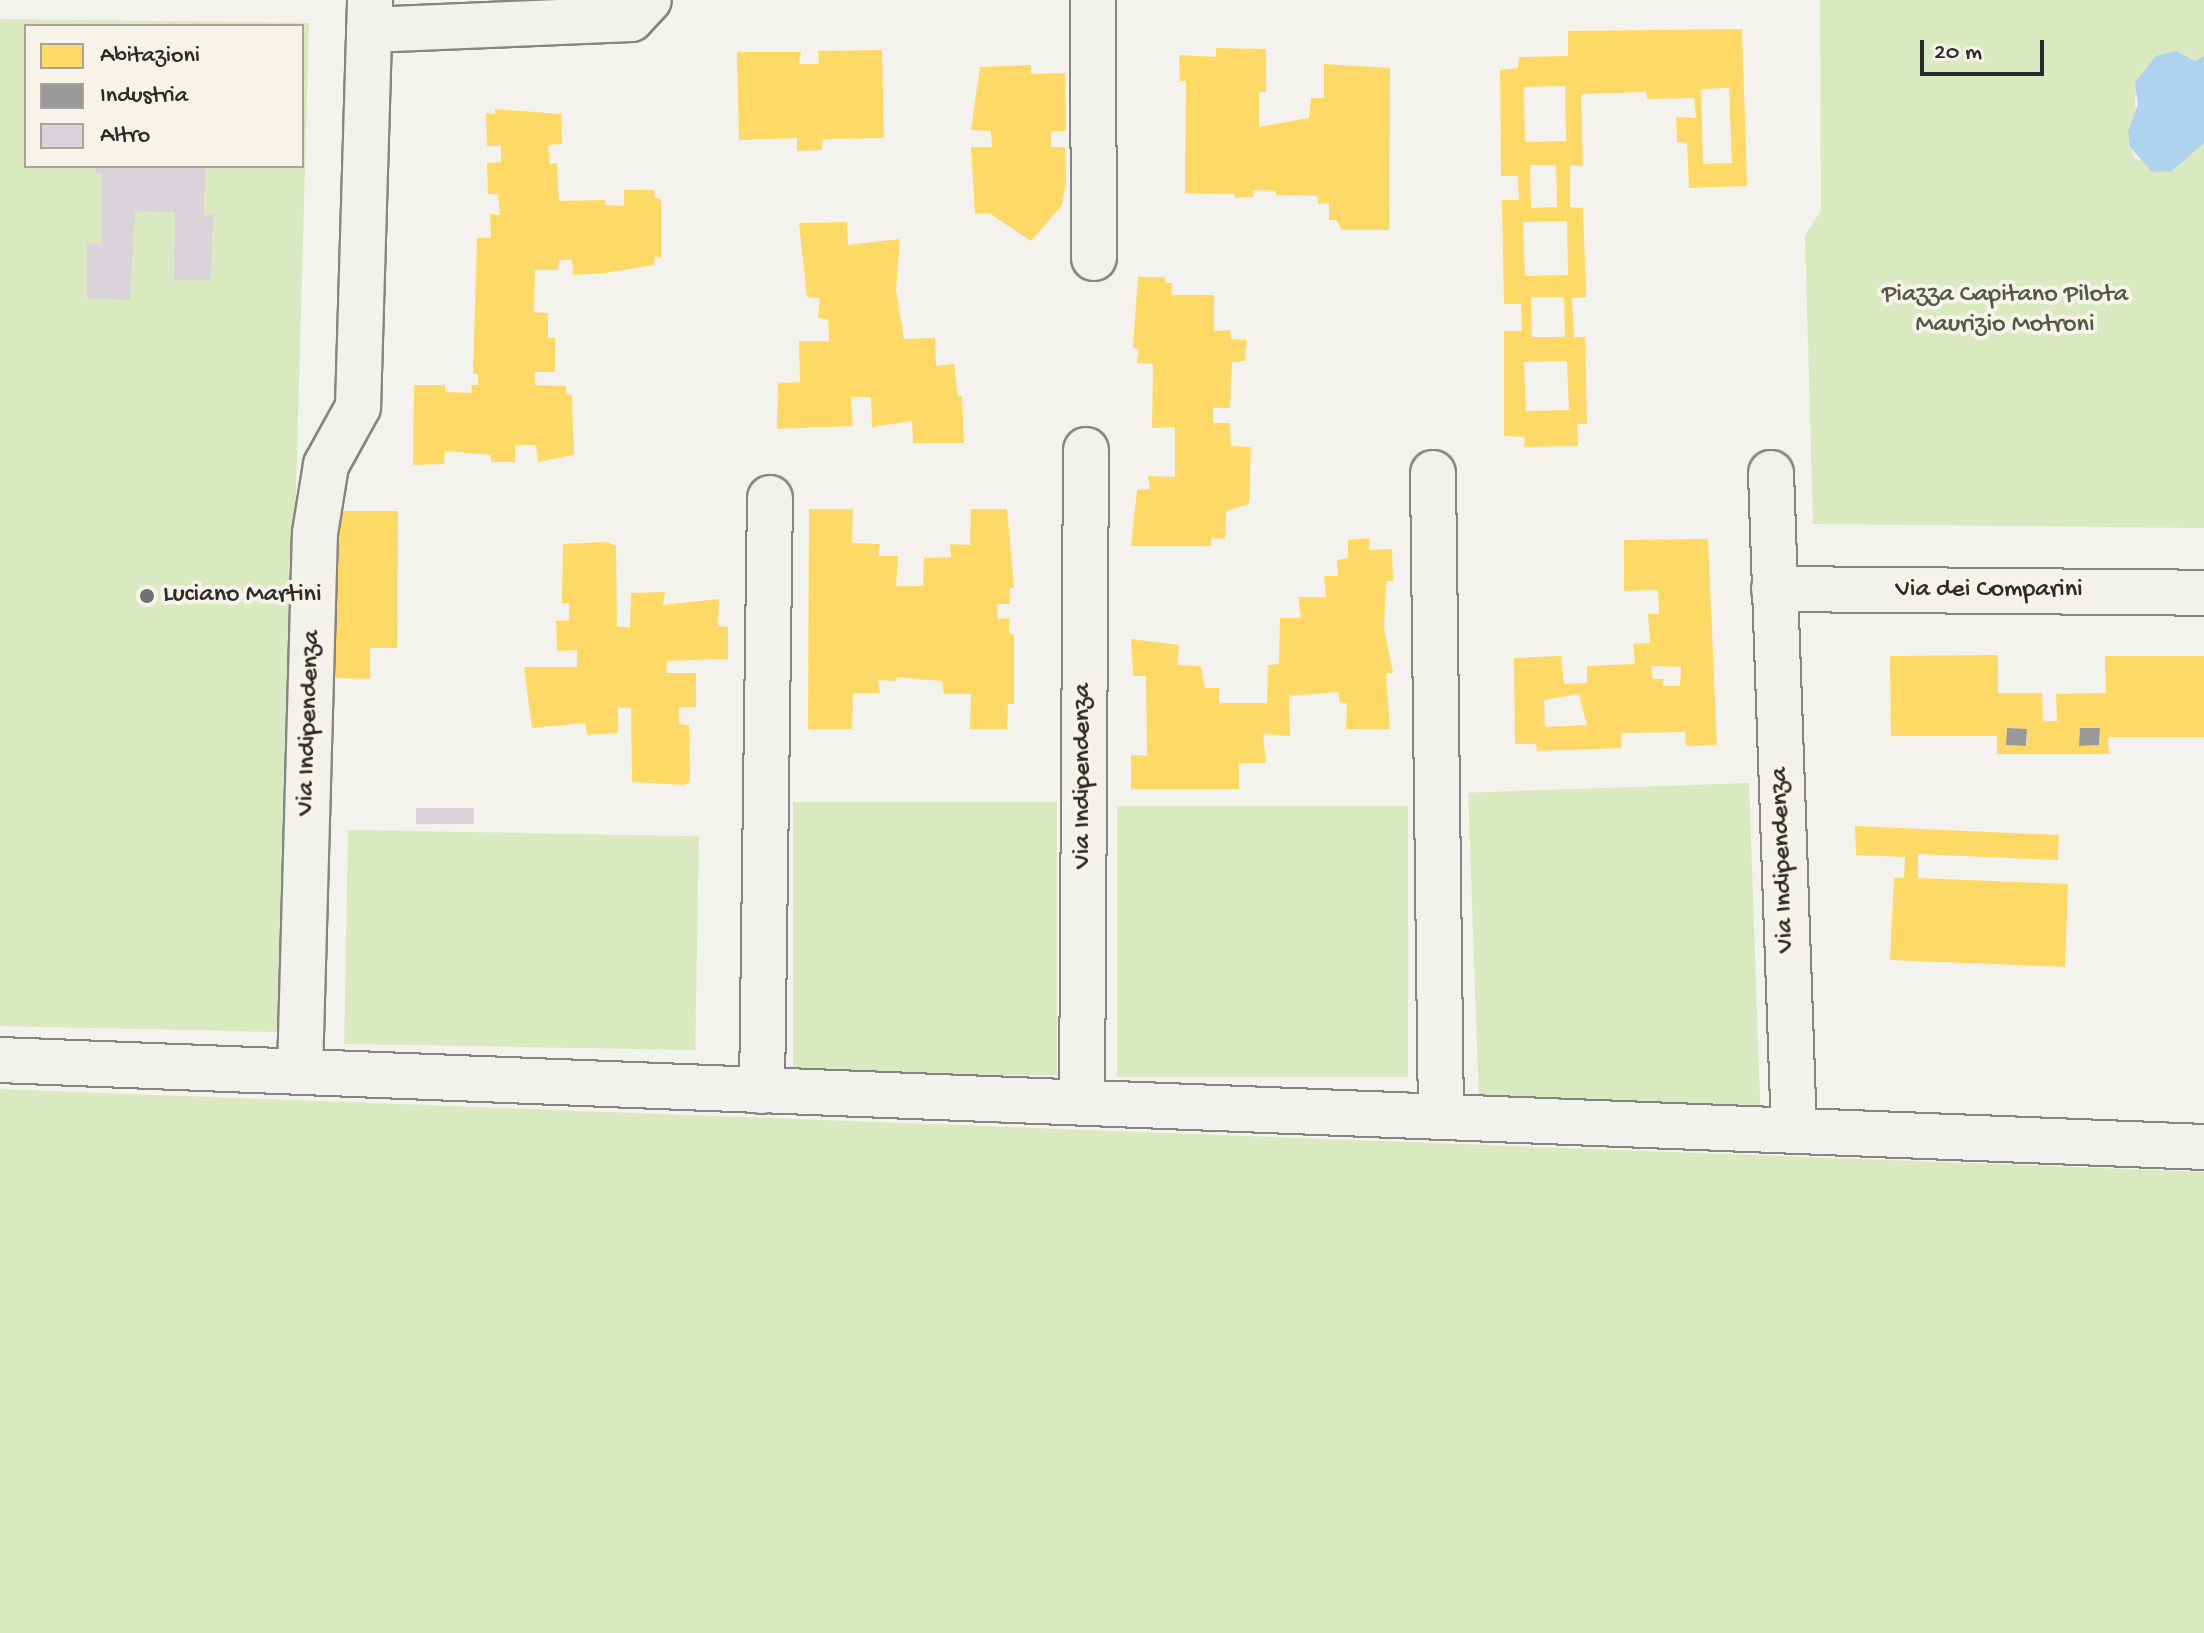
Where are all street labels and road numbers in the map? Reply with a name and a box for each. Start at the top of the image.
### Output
street label: Via dei Comparini [1895,575,2083,607]
street label: Via Indipendenza [291,630,329,816]
street label: Via Indipendenza [1068,683,1100,869]
street label: Via Indipendenza [1765,767,1803,953]

